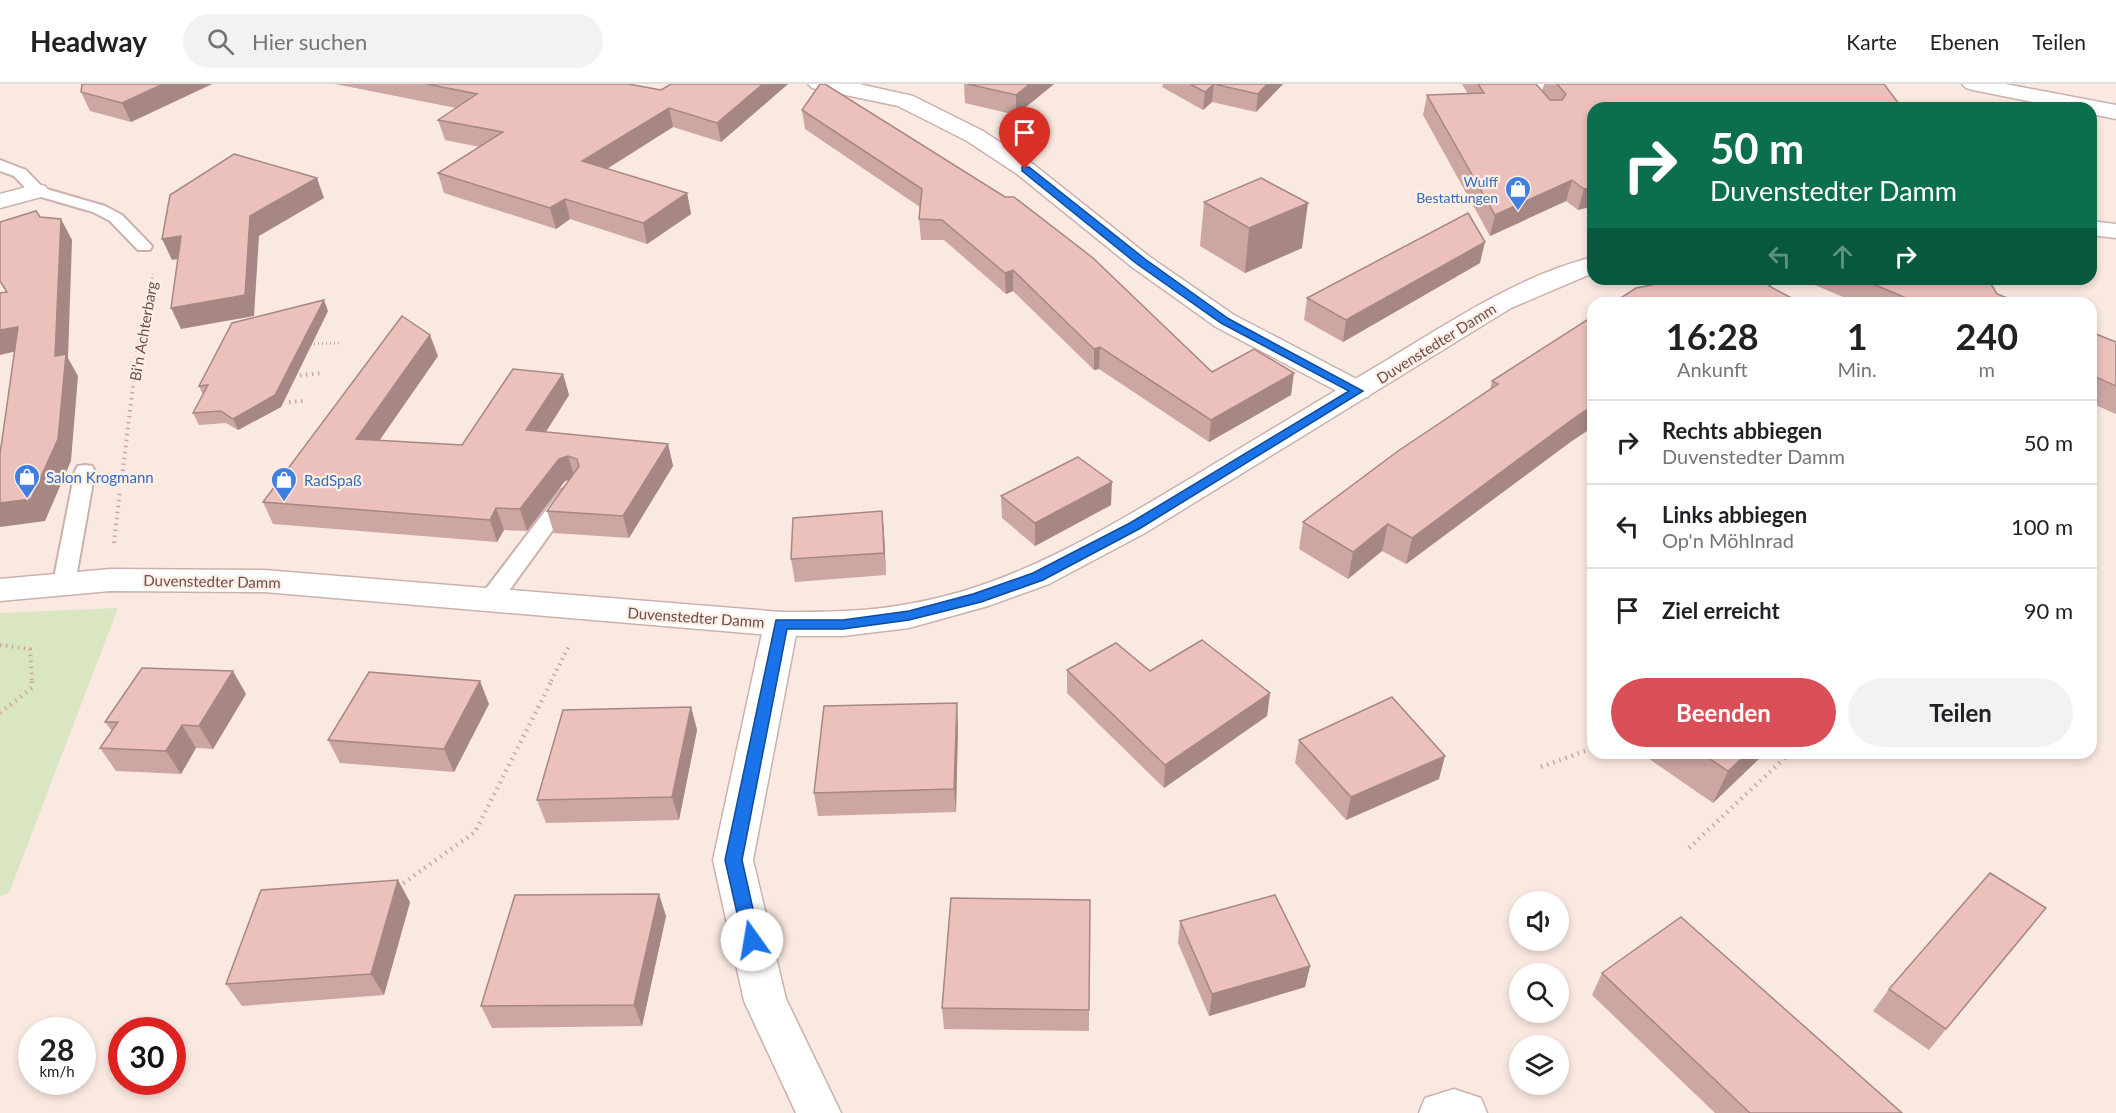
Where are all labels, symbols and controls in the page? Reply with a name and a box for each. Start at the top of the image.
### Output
search box [183,14,603,68]
text: Headway [30,24,147,58]
icon: search [204,25,237,58]
text: Hier suchen [252,28,367,55]
text: Karte [1846,29,1897,54]
text: Ebenen [1930,29,1999,54]
text: Teilen [2032,29,2086,54]
pin [999,107,1050,169]
icon: arrive [1008,116,1041,149]
text: 50 m [1710,123,1804,173]
icon: right [1611,126,1689,204]
place label: Wulff Bestattungen [1416,173,1499,206]
shop icon: Wulff Bestattungen [1503,174,1533,212]
text: Duvenstedter Damm [1710,174,1957,207]
icon: left [1763,240,1796,273]
icon: ahead [1826,240,1859,273]
icon: right [1889,240,1922,273]
street label: Bi'n Achterbarg [125,280,161,382]
street label: Duvenstedter Damm [1373,299,1499,387]
text: 16:28 [1666,314,1759,358]
text: 1 [1847,314,1868,358]
text: 240 [1955,314,2018,358]
text: Ankunft [1677,357,1748,381]
text: Min. [1838,357,1877,381]
text: m [1979,357,1995,381]
text: Rechts abbiegen [1662,417,1822,444]
icon: right [1611,426,1644,459]
text: 50 m [2024,429,2073,456]
text: Duvenstedter Damm [1662,444,1845,468]
shop icon: Salon Krogmann [12,462,42,500]
shop icon: RadSpaß [269,465,299,503]
place label: Salon Krogmann [46,468,154,486]
place label: RadSpaß [304,471,362,489]
text: Links abbiegen [1662,501,1807,528]
icon: left [1611,510,1644,543]
text: 100 m [2011,513,2073,540]
text: Op'n Möhlnrad [1662,528,1794,552]
street label: Duvenstedter Damm [143,571,281,591]
icon: arrive [1611,594,1644,627]
text: Ziel erreicht [1662,597,1780,624]
text: 90 m [2024,597,2073,624]
street label: Duvenstedter Damm [627,603,765,631]
button: Beenden [1611,678,1836,747]
button: Teilen [1848,678,2073,747]
map controls [1509,891,1569,1095]
button: sound [1509,891,1569,951]
position arrow [720,908,784,972]
button: search [1509,963,1569,1023]
speed limit sign: 30 [108,1017,186,1095]
text: 28 [40,1031,74,1067]
button: layers [1509,1035,1569,1095]
text: km/h [39,1062,75,1080]

